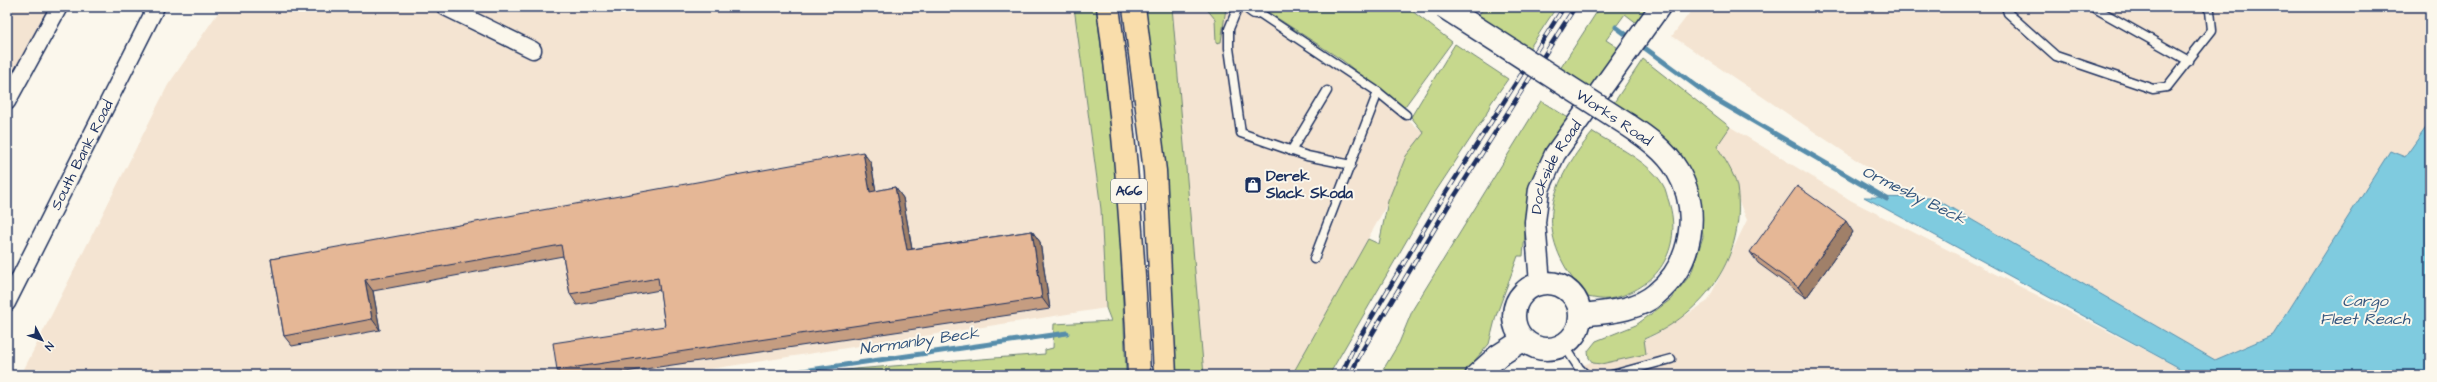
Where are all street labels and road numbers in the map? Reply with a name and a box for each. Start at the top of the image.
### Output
street label: Works Road [1572,85,1657,151]
street label: South Bank Road [45,96,118,213]
street label: Dockside Road [1526,115,1587,215]
road number: A66 [1111,179,1147,203]

